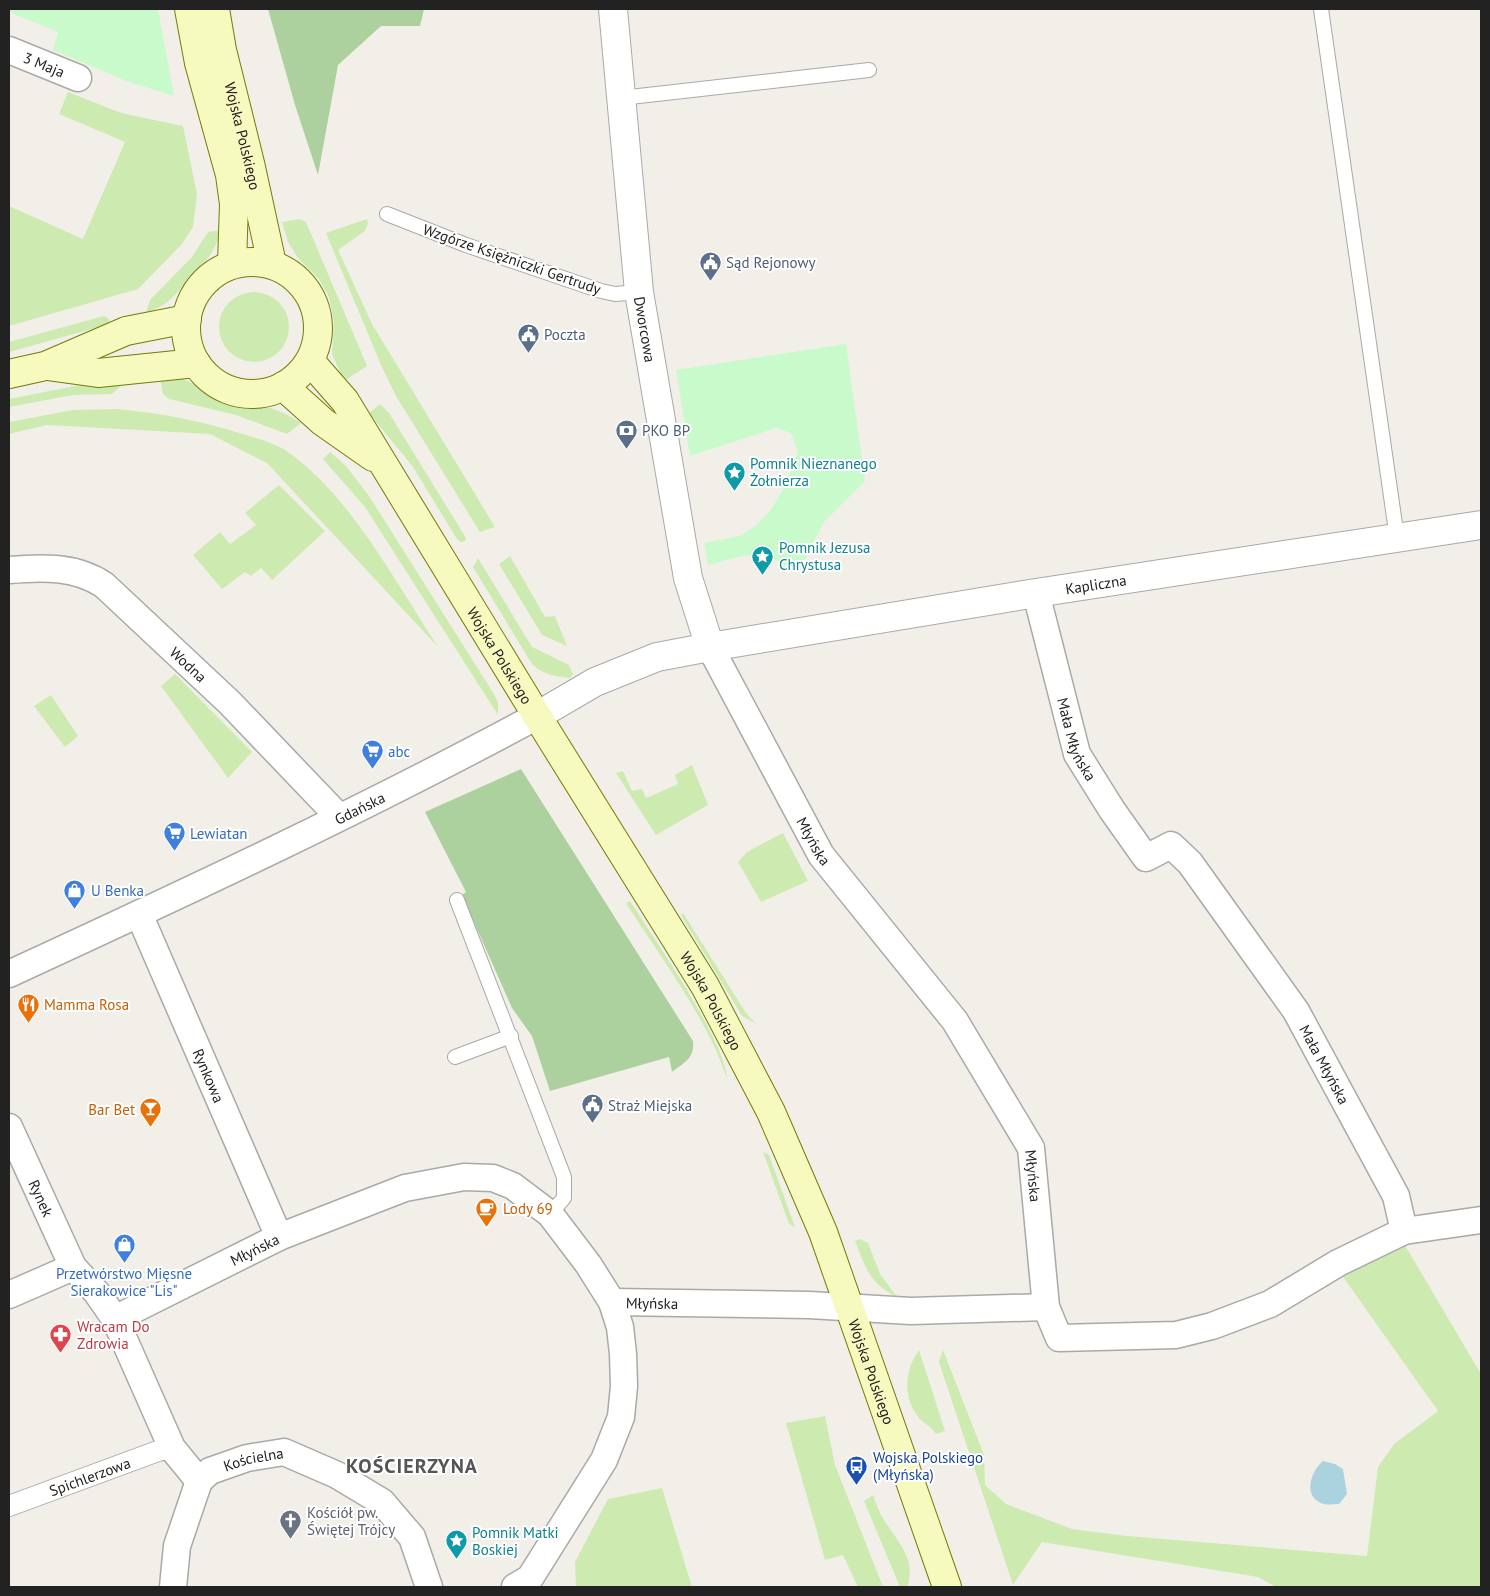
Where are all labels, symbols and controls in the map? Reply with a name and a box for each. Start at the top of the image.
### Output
street label: 3 Maja [21,47,68,81]
street label: Wojska Polskiego [221,80,265,192]
street label: Wzgórze Księżniczki Gertrudy [420,220,604,298]
public building icon: Sąd Rejonowy [698,250,722,281]
place label: Sąd Rejonowy [726,253,816,272]
street label: Dworcowa [630,295,660,364]
public building icon: Poczta [516,322,540,353]
place label: Poczta [544,325,586,344]
bank icon: PKO BP [614,418,638,449]
place label: PKO BP [642,421,690,440]
place label: Pomnik Nieznanego Żołnierza [750,454,877,490]
place icon: Pomnik Nieznanego Żołnierza [722,460,746,491]
place label: Pomnik Jezusa Chrystusa [779,538,870,574]
place icon: Pomnik Jezusa Chrystusa [751,544,775,575]
street label: Kapliczna [1064,570,1128,598]
street label: Wojska Polskiego [463,603,537,707]
street label: Wodna [166,642,211,686]
street label: Mała Młyńska [1053,695,1101,784]
supermarket icon: abc [360,739,384,770]
place label: abc [388,742,411,761]
street label: Gdańska [331,787,388,828]
street label: Młyńska [793,813,835,869]
supermarket icon: Lewiatan [162,821,186,852]
place label: Lewiatan [190,824,248,843]
shop icon: U Benka [63,878,87,909]
place label: U Benka [91,881,144,900]
street label: Wojska Polskiego [676,948,746,1053]
restaurant icon: Mamma Rosa [16,992,40,1023]
place label: Mamma Rosa [44,995,129,1014]
street label: Mała Młyńska [1296,1021,1354,1107]
street label: Rynkowa [189,1046,229,1105]
public building icon: Straż Miejska [580,1093,604,1124]
place label: Straż Miejska [608,1096,692,1115]
bar icon: Bar Bet [139,1097,163,1128]
place label: Bar Bet [88,1100,135,1119]
street label: Młyńska [1022,1149,1046,1203]
street label: Rynek [25,1176,58,1220]
cafe icon: Lody 69 [475,1196,499,1227]
place label: Lody 69 [503,1199,553,1218]
street label: Młyńska [227,1229,282,1269]
shop icon: Przetwórstwo Mięsne Sierakowice "Lis" [112,1232,136,1263]
place label: Przetwórstwo Mięsne Sierakowice "Lis" [56,1264,192,1300]
street label: Młyńska [626,1293,678,1313]
street label: Wojska Polskiego [845,1316,899,1427]
place label: Wracam Do Zdrowia [77,1317,150,1353]
pharmacy icon: Wracam Do Zdrowia [49,1323,73,1354]
street label: Kościelna [221,1443,285,1475]
place label: Wojska Polskiego (Młyńska) [873,1448,983,1484]
street label: Spichlerzowa [46,1453,133,1500]
district label: KOŚCIERZYNA [346,1453,478,1479]
bus stop icon: Wojska Polskiego (Młyńska) [845,1454,869,1485]
place label: Kościół pw. Świętej Trójcy [307,1503,395,1539]
church icon: Kościół pw. Świętej Trójcy [279,1509,303,1540]
place label: Pomnik Matki Boskiej [472,1523,559,1559]
place icon: Pomnik Matki Boskiej [444,1529,468,1560]

